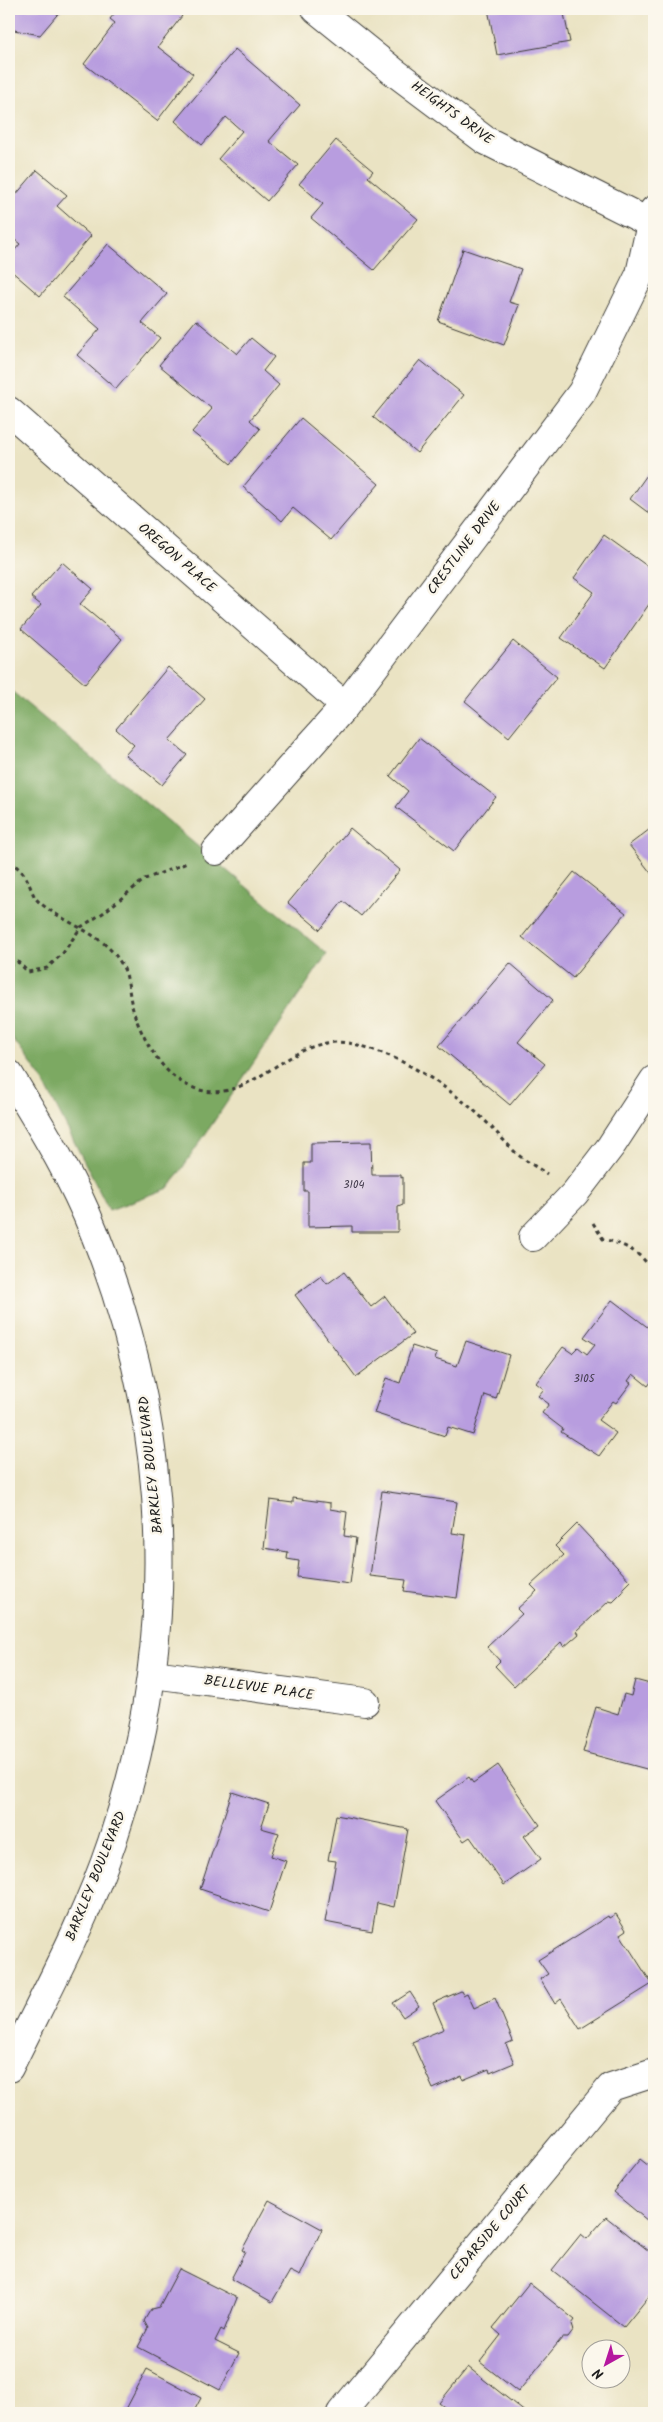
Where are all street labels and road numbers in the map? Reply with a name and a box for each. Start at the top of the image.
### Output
street label: HEIGHTS DRIVE [406,75,499,151]
street label: CRESTLINE DRIVE [421,496,507,599]
street label: OREGON PLACE [133,518,222,599]
street label: BARKLEY BOULEVARD [133,1395,169,1535]
street label: BELLEVUE PLACE [203,1669,316,1707]
street label: BARKLEY BOULEVARD [60,1808,132,1944]
street label: CEDARSIDE COURT [444,2180,537,2285]

